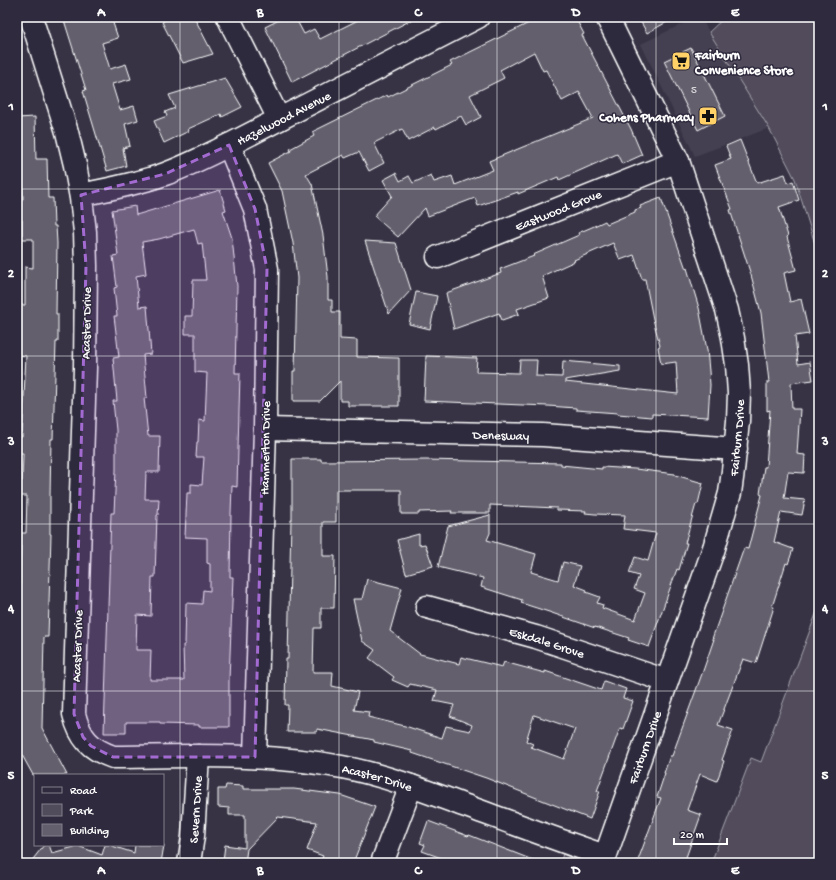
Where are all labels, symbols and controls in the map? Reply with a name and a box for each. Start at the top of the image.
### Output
text: A [96,6,106,21]
text: B [256,6,265,21]
text: C [413,6,423,21]
text: D [571,6,581,21]
text: E [731,6,740,21]
place label: Fairburn Convenience Store [694,49,794,79]
supermarket icon: Fairburn Convenience Store [670,50,692,72]
house number: 5 [691,85,697,97]
street label: Hazelwood Avenue [235,89,334,150]
text: 1 [7,100,14,115]
text: 1 [821,100,828,115]
pharmacy icon: Cohens Pharmacy [697,105,719,127]
place label: Cohens Pharmacy [598,111,695,126]
street label: Eastwood Grove [513,187,604,235]
text: 2 [8,267,15,282]
text: 2 [822,267,829,282]
street label: Acaster Drive [79,287,96,359]
street label: Fairburn Drive [727,399,749,478]
street label: Hammerton Drive [258,401,275,495]
street label: Denesway [471,428,530,445]
text: 3 [7,435,15,450]
text: 3 [821,435,829,450]
text: 4 [7,602,15,617]
text: 4 [821,602,829,617]
street label: Acaster Drive [70,609,87,682]
street label: Eskdale Grove [507,625,586,663]
street label: Fairburn Drive [626,709,666,787]
street label: Acaster Drive [341,762,414,796]
text: 5 [8,769,15,784]
text: 5 [822,769,829,784]
legend [34,774,164,846]
street label: Severn Drive [187,775,207,844]
text: Road [70,785,97,799]
text: Park [69,805,95,819]
scale bar [674,820,727,846]
text: Building [69,825,109,839]
text: 20 m [680,829,705,843]
text: A [96,864,106,879]
text: B [256,864,265,879]
text: C [413,864,423,879]
text: D [571,864,581,879]
text: E [731,864,740,879]

